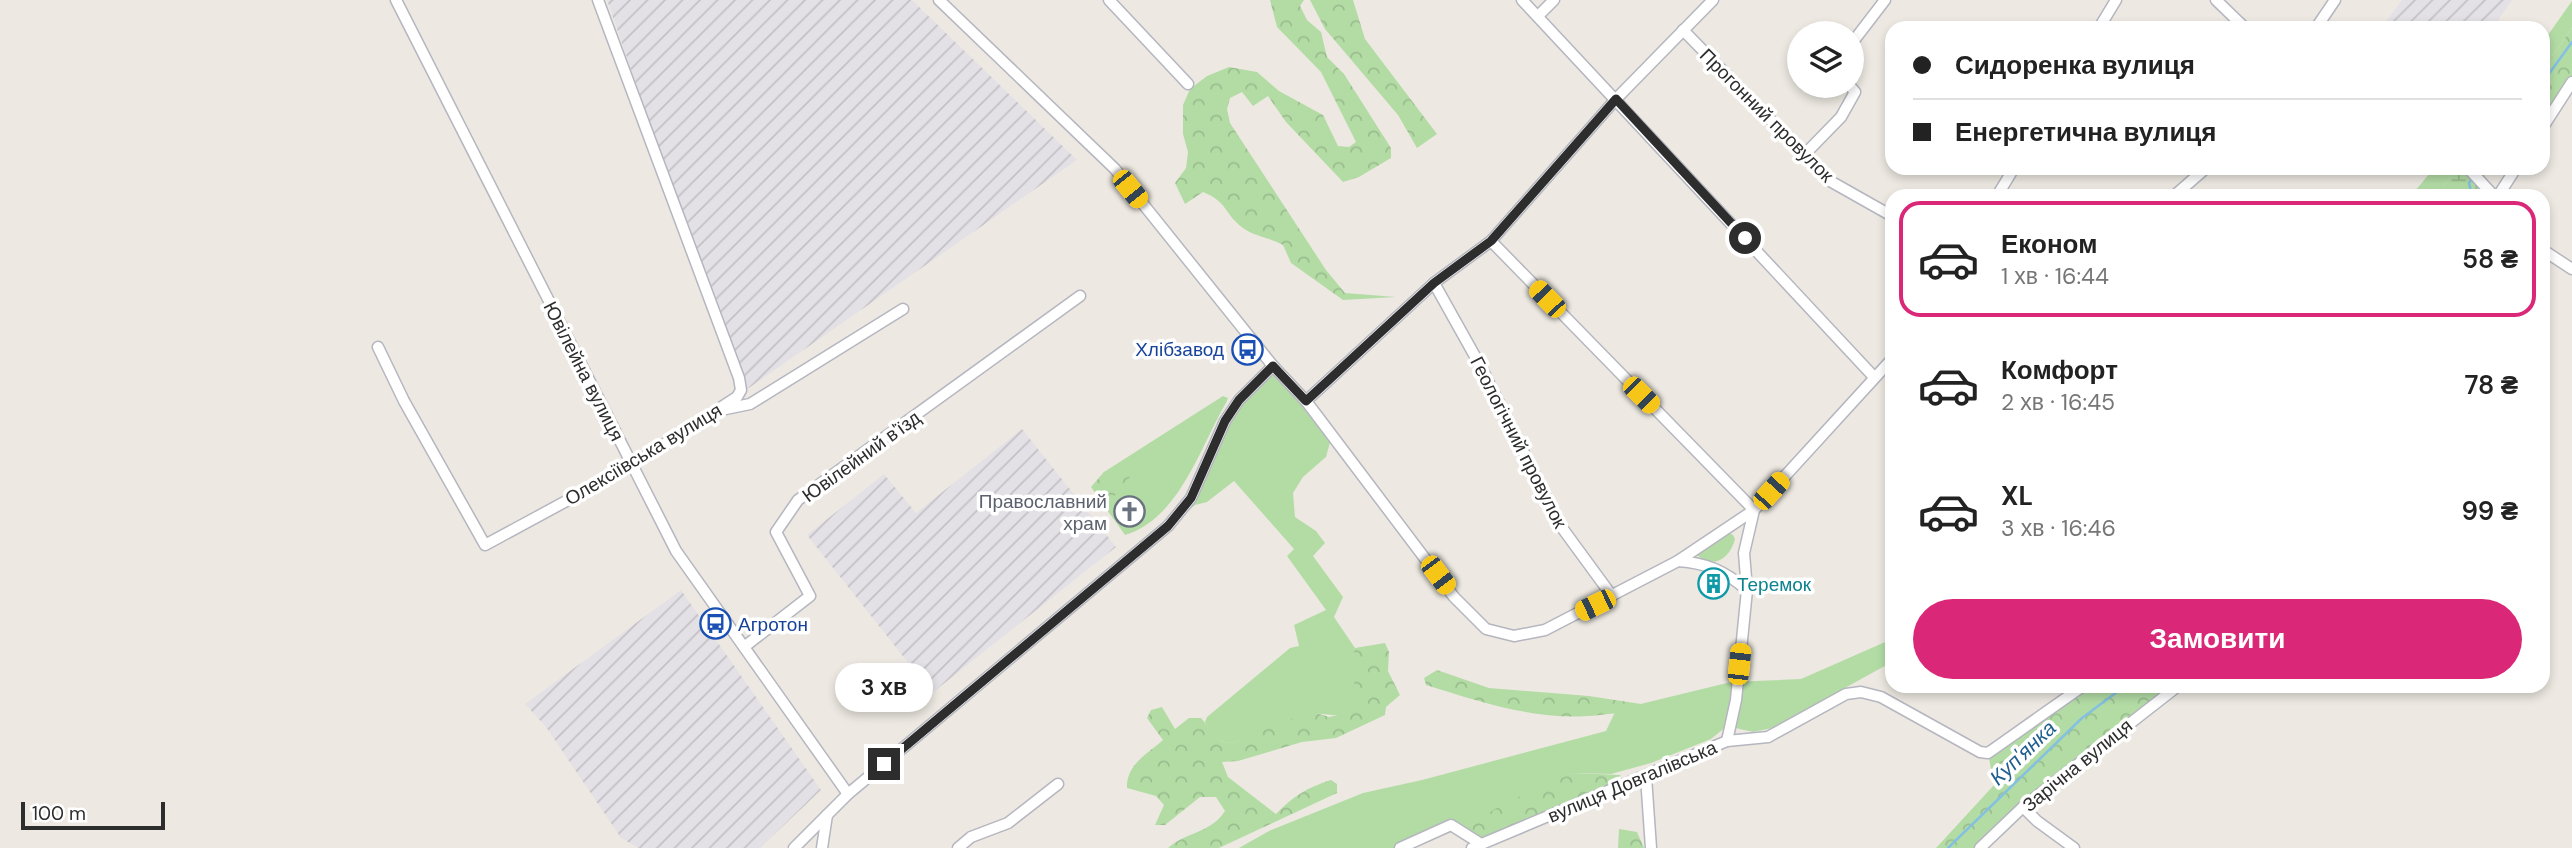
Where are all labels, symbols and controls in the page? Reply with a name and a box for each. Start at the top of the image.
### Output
map controls [1787,21,1864,98]
button: layers [1787,21,1864,98]
street label: Прогонний провулок [1694,43,1839,188]
text: Сидоренка вулиця [1955,48,2195,82]
text: Енергетична вулиця [1955,115,2217,149]
car [1109,166,1152,212]
route start [1729,222,1761,254]
text: Економ [2001,227,2097,261]
icon: car [1917,228,1980,291]
text: 58 ₴ [2462,242,2518,276]
text: 1 хв · 16:44 [2001,261,2109,291]
car [1525,277,1570,321]
street label: Ювілейна вулиця [538,297,630,445]
bus stop icon: Хлібзавод [1230,332,1264,366]
place label: Хлібзавод [1135,337,1224,362]
street label: Геологічний провулок [1464,352,1573,533]
text: Комфорт [2001,353,2118,387]
icon: car [1917,354,1980,417]
text: 78 ₴ [2464,368,2518,402]
car [1619,373,1664,417]
text: 2 хв · 16:45 [2001,387,2115,417]
street label: Олексіївська вулиця [560,398,726,511]
street label: Ювілейний в'їзд [797,405,925,508]
car [1750,468,1793,514]
text: XL [2001,479,2033,513]
icon: car [1917,480,1980,543]
place label: Православний храм [979,489,1107,536]
text: 99 ₴ [2461,494,2518,528]
church icon: Православний храм [1113,495,1147,529]
text: 3 хв · 16:46 [2001,513,2116,543]
car [1417,552,1460,598]
building icon: Теремок [1697,567,1731,601]
place label: Теремок [1737,572,1812,597]
car [1572,586,1619,624]
button: Замовити [1913,599,2522,679]
bus stop icon: Агротон [698,607,732,641]
place label: Агротон [738,612,808,637]
car [1727,642,1752,686]
callout: 3 хв [835,662,933,712]
text: 3 хв [861,672,907,702]
street label: Зарічна вулиця [2017,713,2137,817]
water label: Куп'янка [1984,714,2062,792]
street label: вулиця Довгалівська [1544,734,1721,828]
route end [868,748,900,780]
scale bar [21,799,164,831]
text: 100 m [32,801,86,826]

